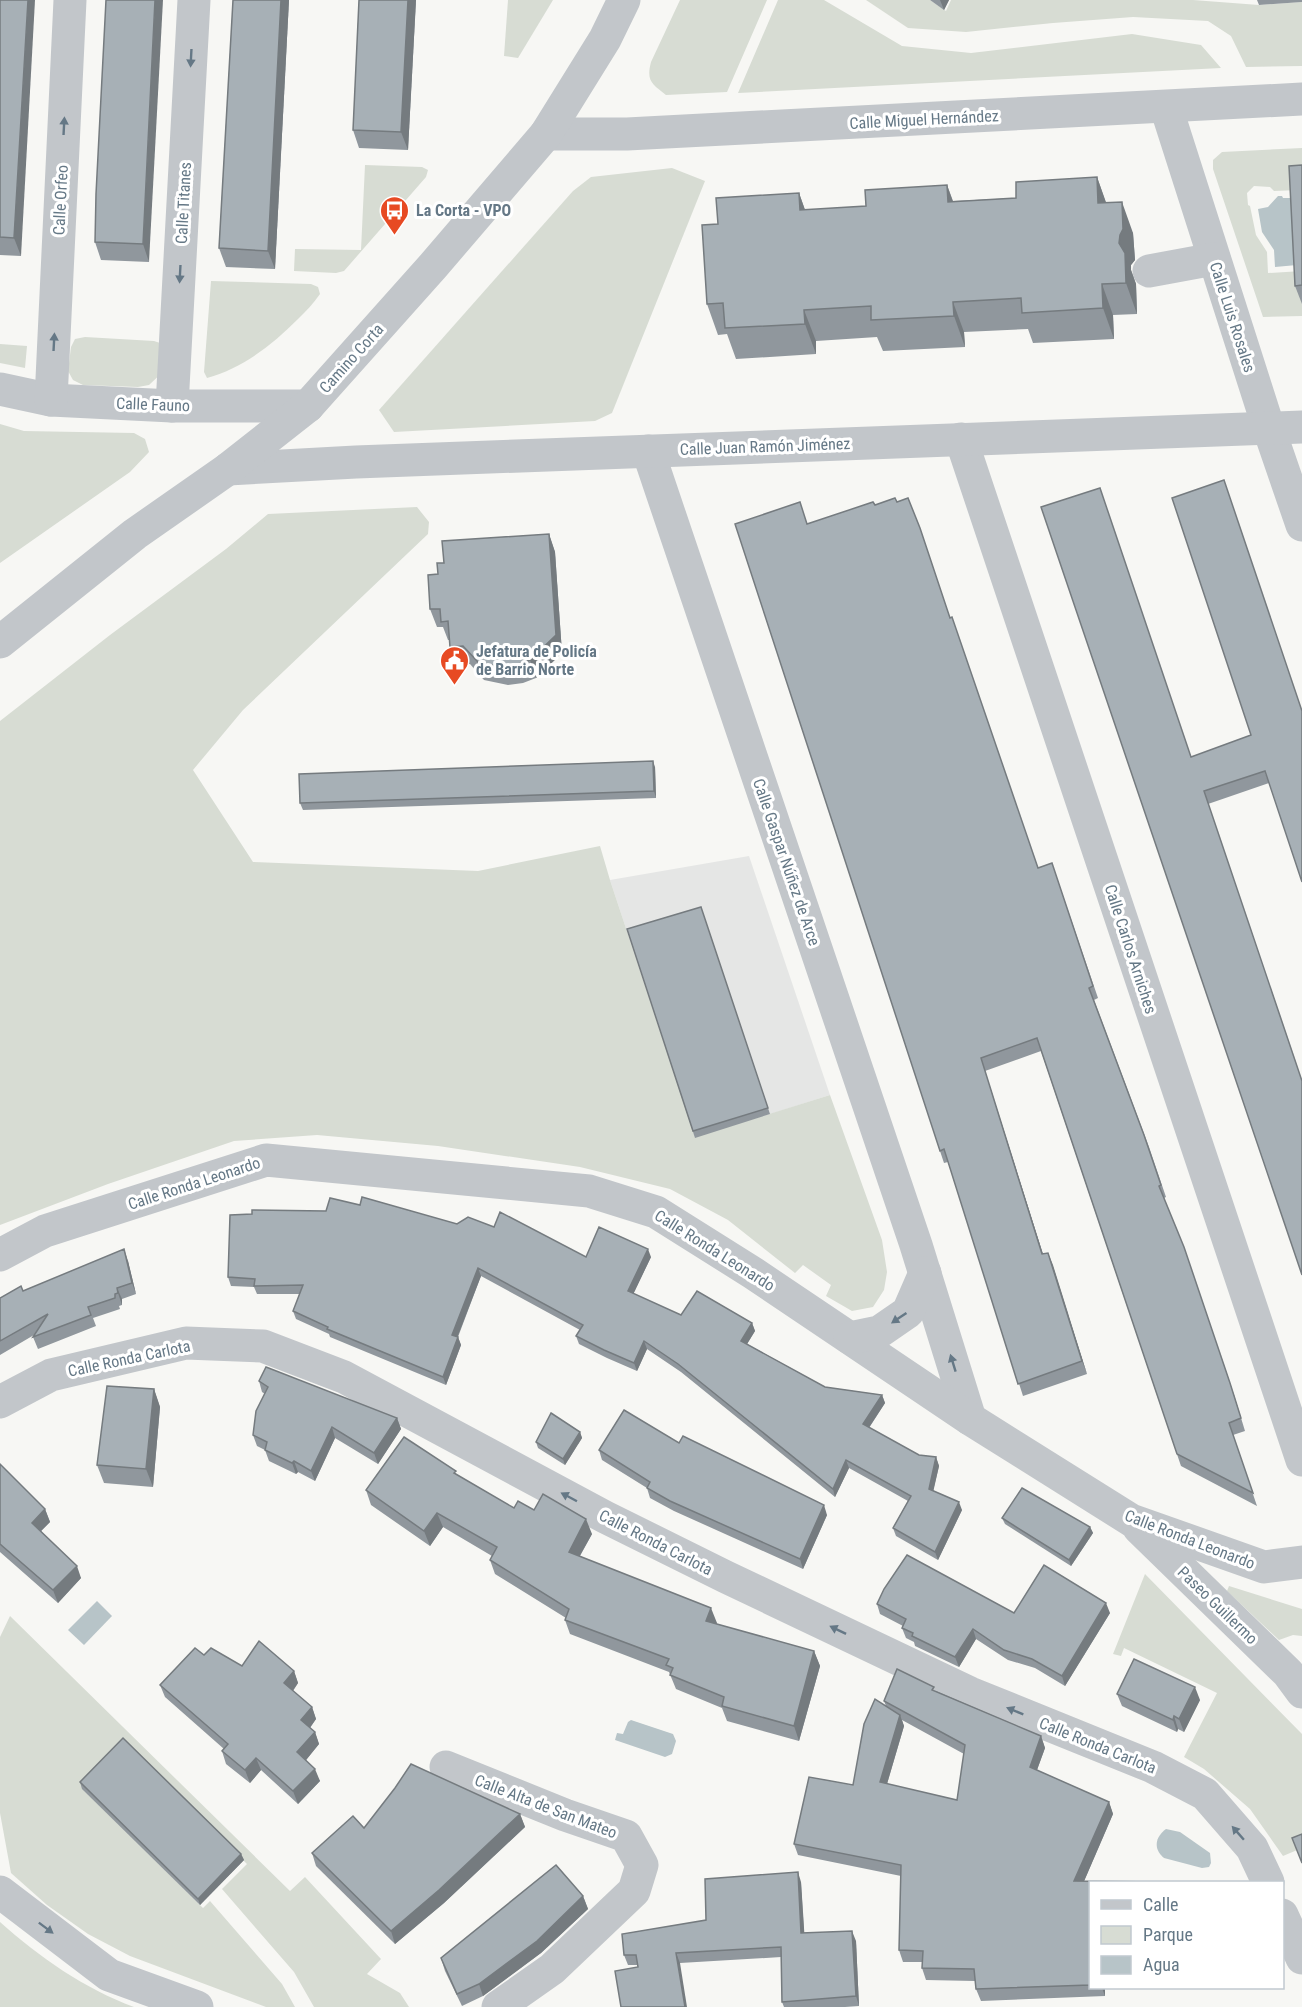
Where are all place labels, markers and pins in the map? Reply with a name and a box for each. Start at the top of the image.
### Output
bus stop icon: La Corta - VPO [379,194,411,236]
place label: La Corta - VPO [416,201,511,220]
place label: Jefatura de Policía de Barrio Norte [476,642,597,679]
public building icon: Jefatura de Policía de Barrio Norte [439,644,471,686]

